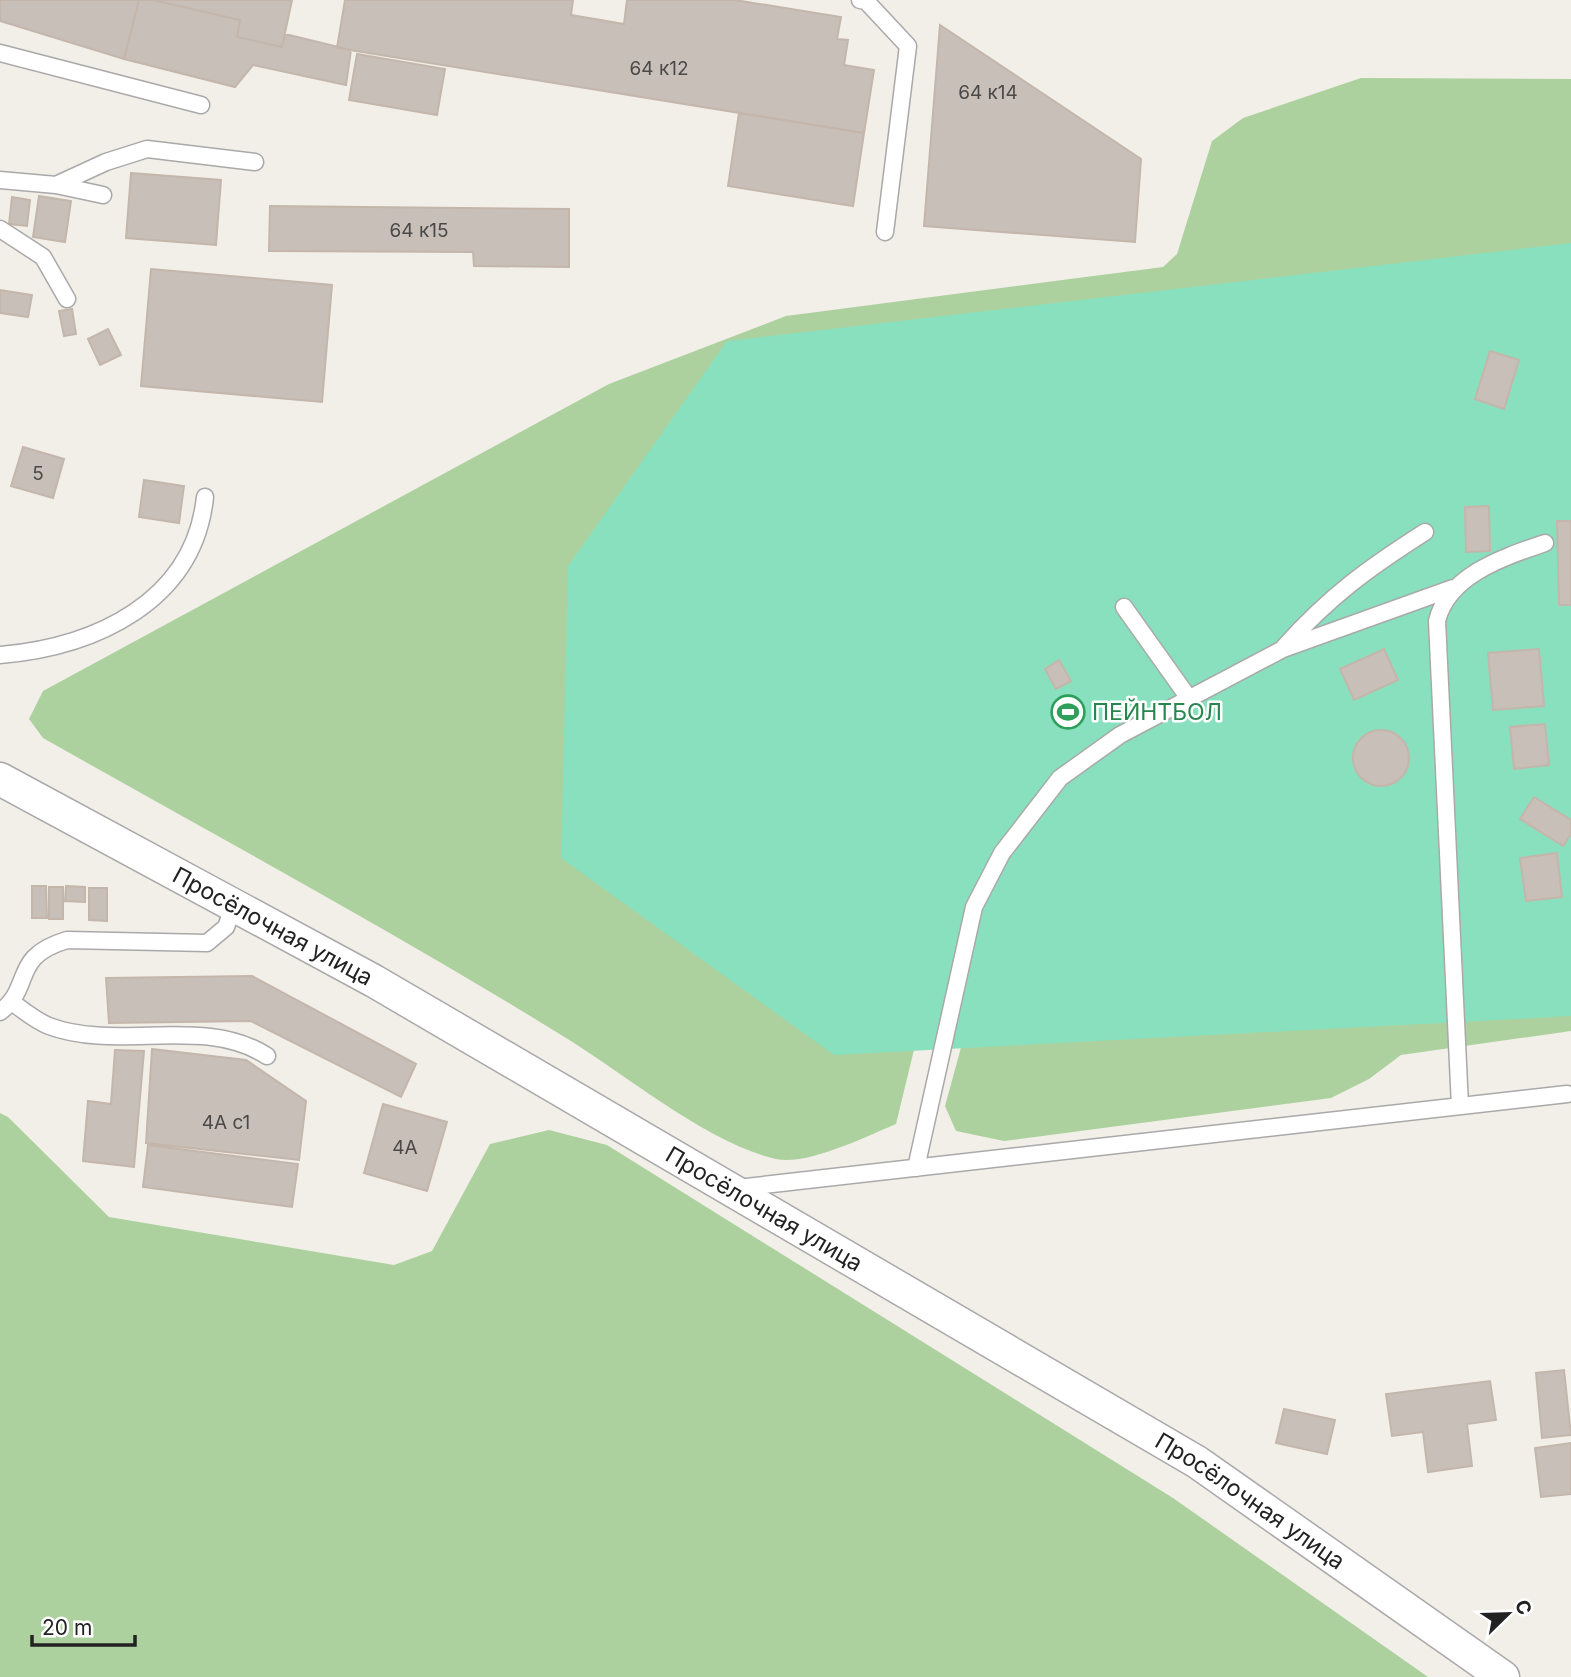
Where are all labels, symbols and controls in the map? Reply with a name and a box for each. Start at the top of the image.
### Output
house number: 64 к12 [629,57,689,80]
house number: 64 к14 [958,81,1018,104]
house number: 64 к15 [390,219,448,242]
house number: 5 [32,462,44,485]
sports icon: ПЕЙНТБОЛ [1049,693,1087,731]
place label: ПЕЙНТБОЛ [1092,698,1222,726]
street label: Просёлочная улица [168,861,378,992]
house number: 4А с1 [202,1111,250,1134]
house number: 4А [392,1136,418,1159]
street label: Просёлочная улица [661,1141,868,1277]
street label: Просёлочная улица [1150,1427,1350,1575]
north arrow [1473,1579,1543,1649]
text: С [1510,1597,1537,1619]
scale bar [32,1604,135,1648]
text: 20 m [42,1615,92,1640]

